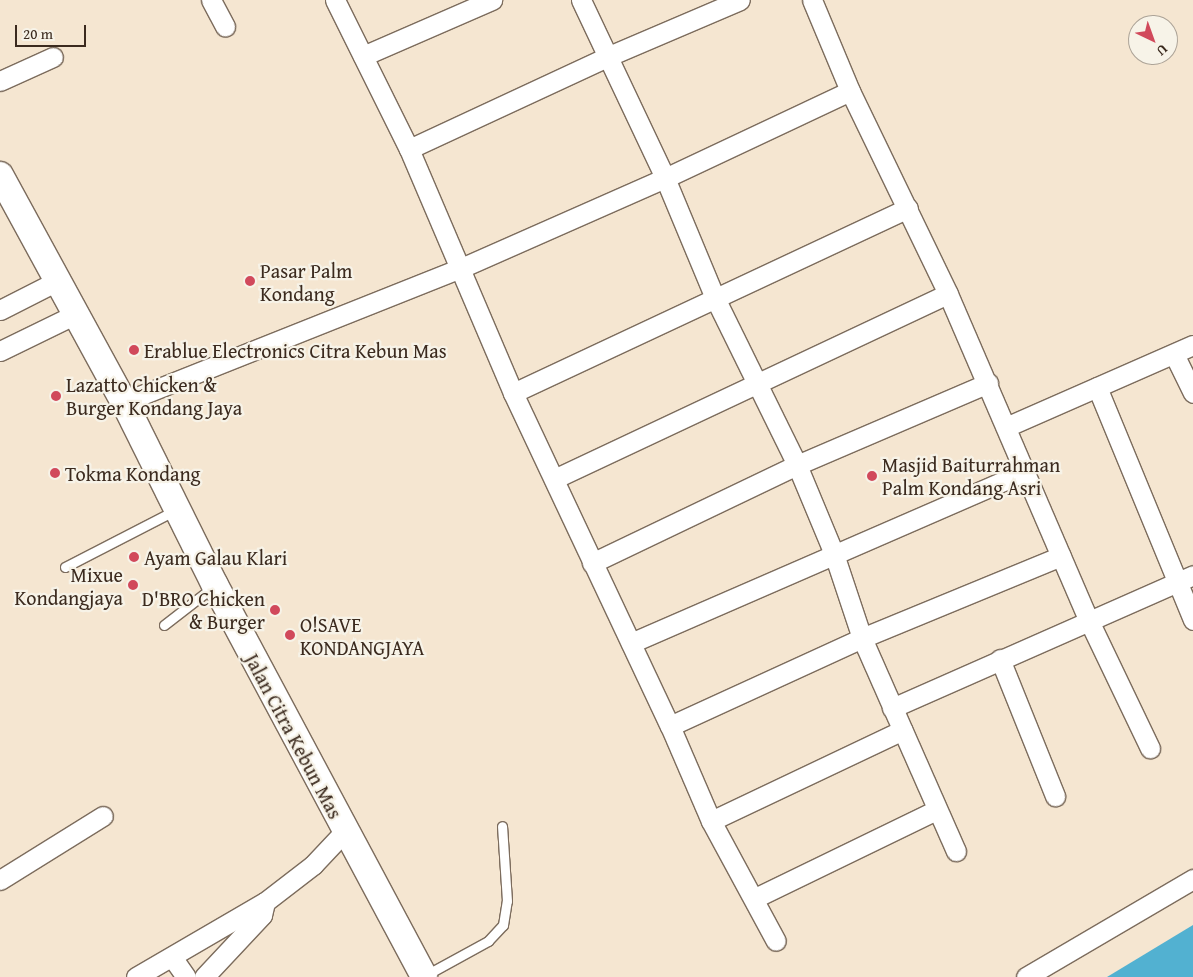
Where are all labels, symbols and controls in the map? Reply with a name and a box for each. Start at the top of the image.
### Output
scale bar [18,15,89,47]
north arrow [1128,15,1178,65]
text: 20 m [23,23,53,44]
text: U [1152,40,1173,61]
place label: Pasar Palm Kondang [260,258,352,305]
marker: Pasar Palm Kondang [244,275,256,287]
place label: Erablue Electronics Citra Kebun Mas [144,338,447,362]
marker: Erablue Electronics Citra Kebun Mas [128,344,140,356]
place label: Lazatto Chicken & Burger Kondang Jaya [66,372,242,419]
marker: Lazatto Chicken & Burger Kondang Jaya [50,390,62,402]
place label: Masjid Baiturrahman Palm Kondang Asri [882,452,1060,499]
place label: Tokma Kondang [65,461,201,485]
marker: Tokma Kondang [49,467,61,479]
marker: Masjid Baiturrahman Palm Kondang Asri [866,470,878,482]
place label: Ayam Galau Klari [144,545,287,569]
marker: Ayam Galau Klari [128,551,140,563]
place label: Mixue Kondangjaya [14,562,123,609]
marker: Mixue Kondangjaya [127,579,139,591]
place label: D'BRO Chicken & Burger [142,586,265,633]
marker: D'BRO Chicken & Burger [269,604,281,616]
place label: O!SAVE KONDANGJAYA [300,612,424,659]
marker: O!SAVE KONDANGJAYA [284,629,296,641]
street label: Jalan Citra Kebun Mas [240,649,348,823]

